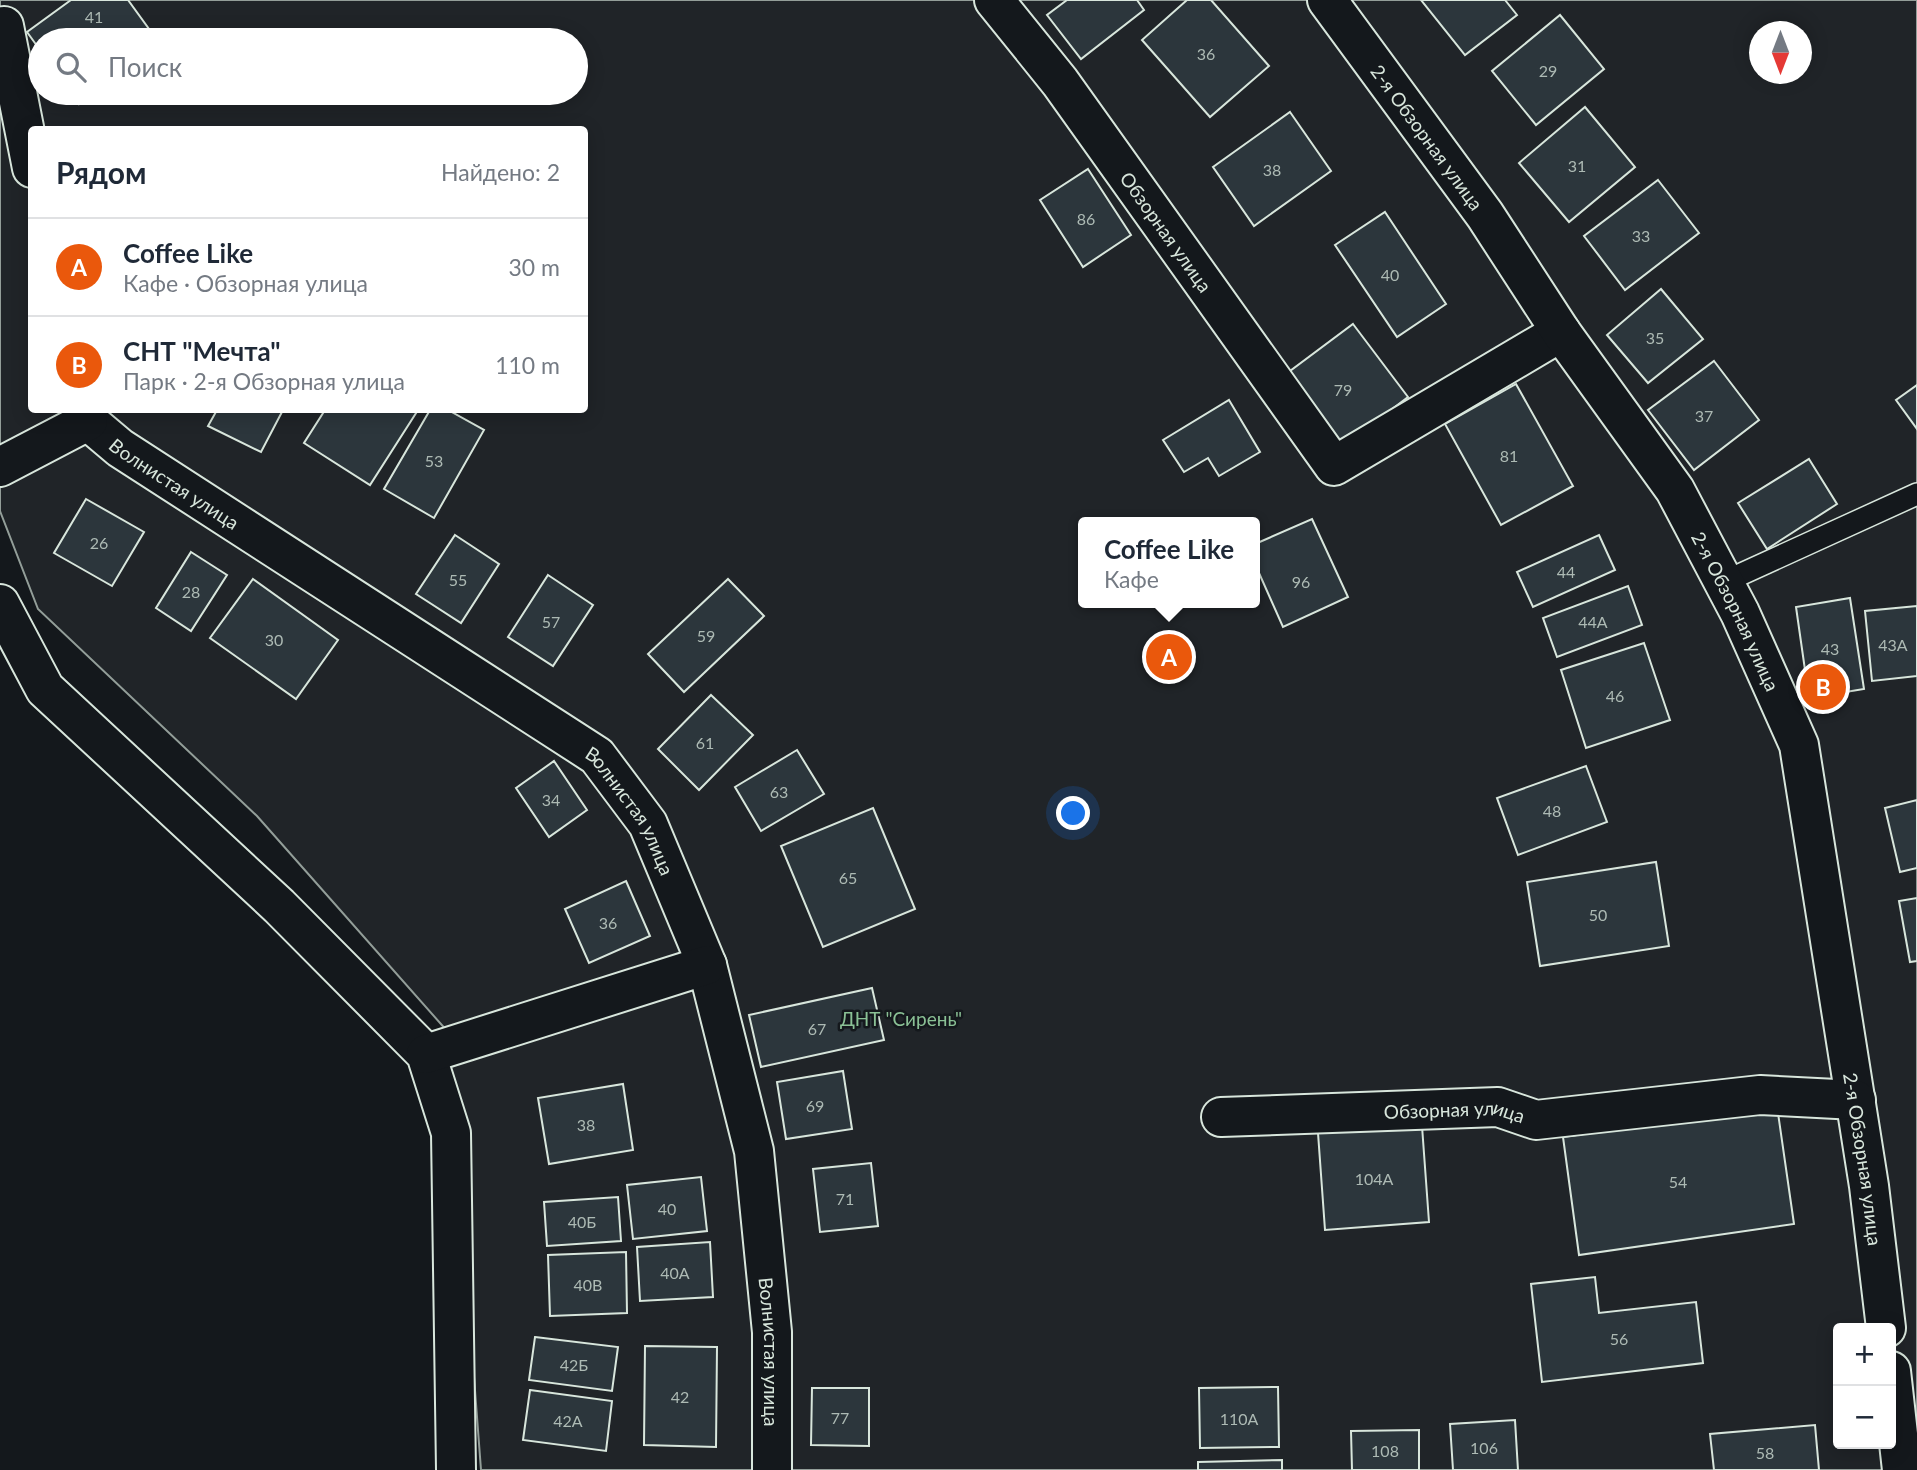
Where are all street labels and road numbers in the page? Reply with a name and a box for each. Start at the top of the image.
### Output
street label: 2-я Обзорная улица [1367,60,1489,214]
street label: Обзорная улица [1116,167,1217,296]
street label: Волнистая улица [105,433,244,534]
street label: 2-я Обзорная улица [1687,528,1785,694]
street label: Волнистая улица [582,741,679,878]
street label: 2-я Обзорная улица [1840,1071,1888,1247]
street label: Обзорная улица [1383,1095,1528,1127]
street label: Волнистая улица [755,1276,784,1426]

